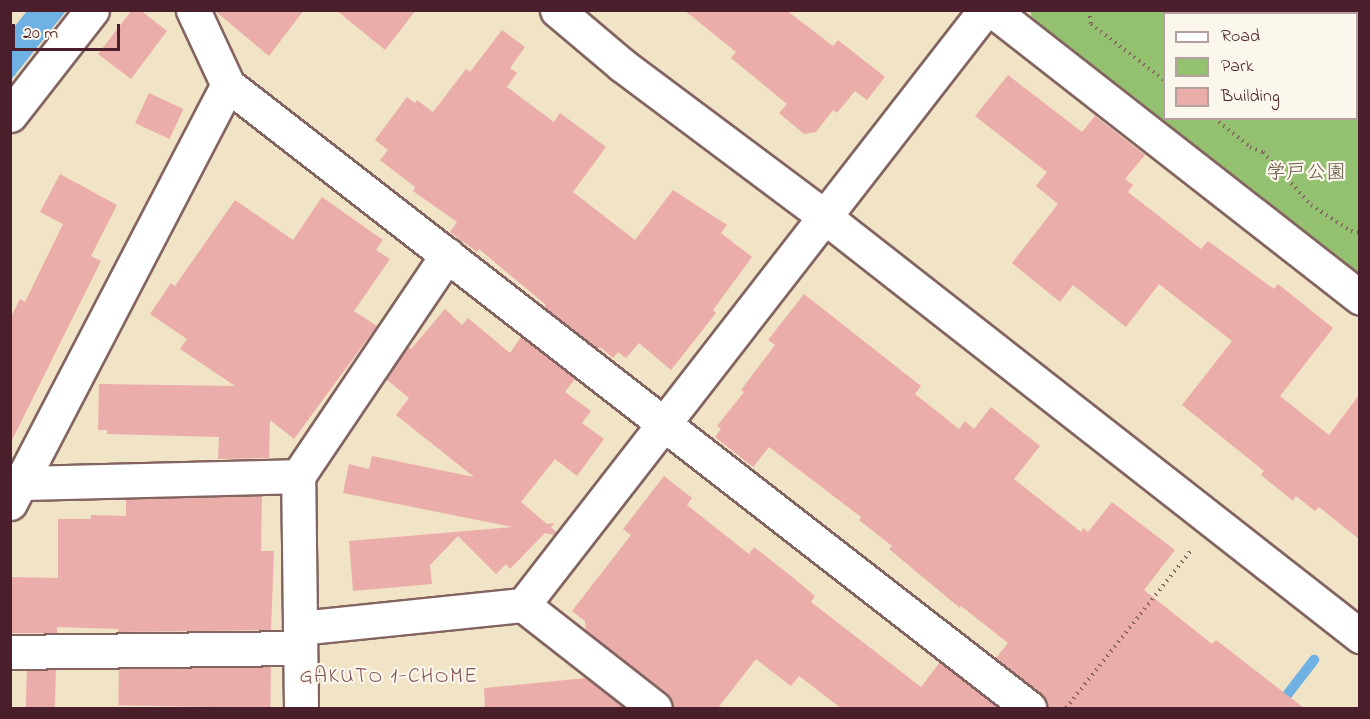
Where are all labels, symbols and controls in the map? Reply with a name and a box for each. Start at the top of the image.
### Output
scale bar [15,12,123,50]
legend [1163,12,1358,120]
text: 20 m [23,21,58,47]
text: Road [1221,24,1260,50]
text: Park [1221,54,1254,80]
text: Building [1221,84,1280,110]
park label: 学戸公園 [1266,161,1346,185]
district label: GAKUTO 1-CHOME [299,664,479,690]

